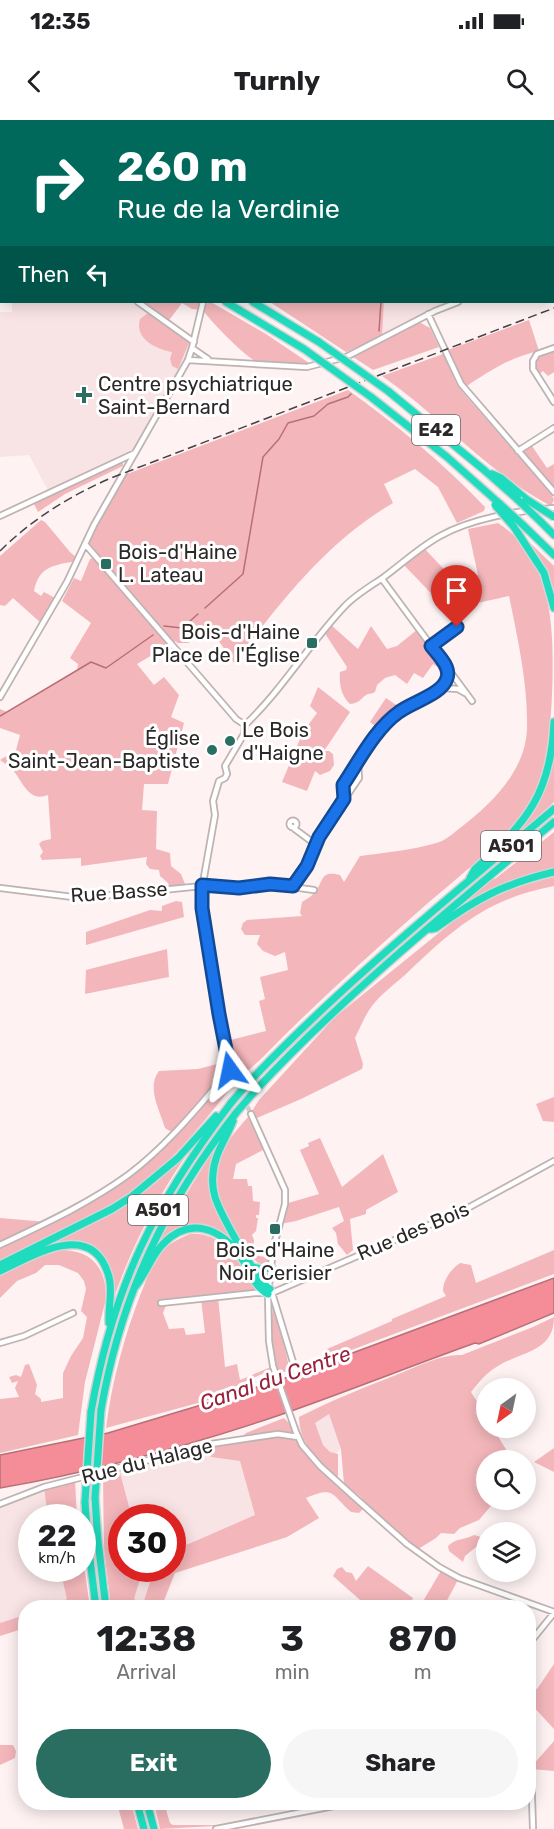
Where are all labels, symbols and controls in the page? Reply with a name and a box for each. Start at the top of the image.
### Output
text: 12:35 [30,8,90,35]
icon: back [18,65,51,98]
text: Turnly [234,65,320,97]
icon: search [503,65,536,98]
text: 260 m [117,142,248,192]
icon: right [18,144,96,222]
text: Rue de la Verdinie [117,193,340,225]
icon: left [81,258,114,291]
text: Then [18,261,69,288]
place label: Centre psychiatrique Saint-Bernard [98,372,293,419]
marker: Centre psychiatrique Saint-Bernard [75,386,93,404]
road number: E42 [412,415,460,445]
place label: Bois-d'Haine L. Lateau [118,540,237,587]
marker: Bois-d'Haine L. Lateau [99,557,113,571]
pin [431,565,482,627]
icon: arrive [440,574,473,607]
place label: Bois-d'Haine Place de l'Église [152,620,300,667]
marker: Bois-d'Haine Place de l'Église [305,636,319,650]
place label: Le Bois d'Haigne [242,718,324,765]
place label: Église Saint-Jean-Baptiste [8,726,200,773]
marker: Le Bois d'Haigne [223,734,237,748]
marker: Église Saint-Jean-Baptiste [205,743,219,757]
road number: A501 [481,831,541,861]
street label: Rue Basse [70,877,168,907]
position arrow [198,1038,262,1102]
road number: A501 [128,1195,188,1225]
street label: Rue des Bois [353,1197,473,1265]
marker: Bois-d'Haine Noir Cerisier [268,1222,282,1236]
place label: Bois-d'Haine Noir Cerisier [215,1238,335,1285]
water label: Canal du Centre [196,1340,354,1416]
north arrow [476,1378,536,1438]
map controls [476,1378,536,1582]
street label: Rue du Halage [79,1433,215,1489]
button: search [476,1450,536,1510]
speed limit sign: 30 [108,1504,186,1582]
text: 22 [38,1518,77,1554]
button: layers [476,1522,536,1582]
text: km/h [38,1549,76,1567]
text: 12:38 [96,1617,196,1660]
text: 3 [280,1617,304,1660]
text: 870 [388,1617,458,1660]
text: Arrival [116,1660,176,1684]
text: min [275,1660,310,1684]
text: m [414,1660,432,1684]
button: Exit [36,1729,271,1798]
button: Share [283,1729,518,1798]

